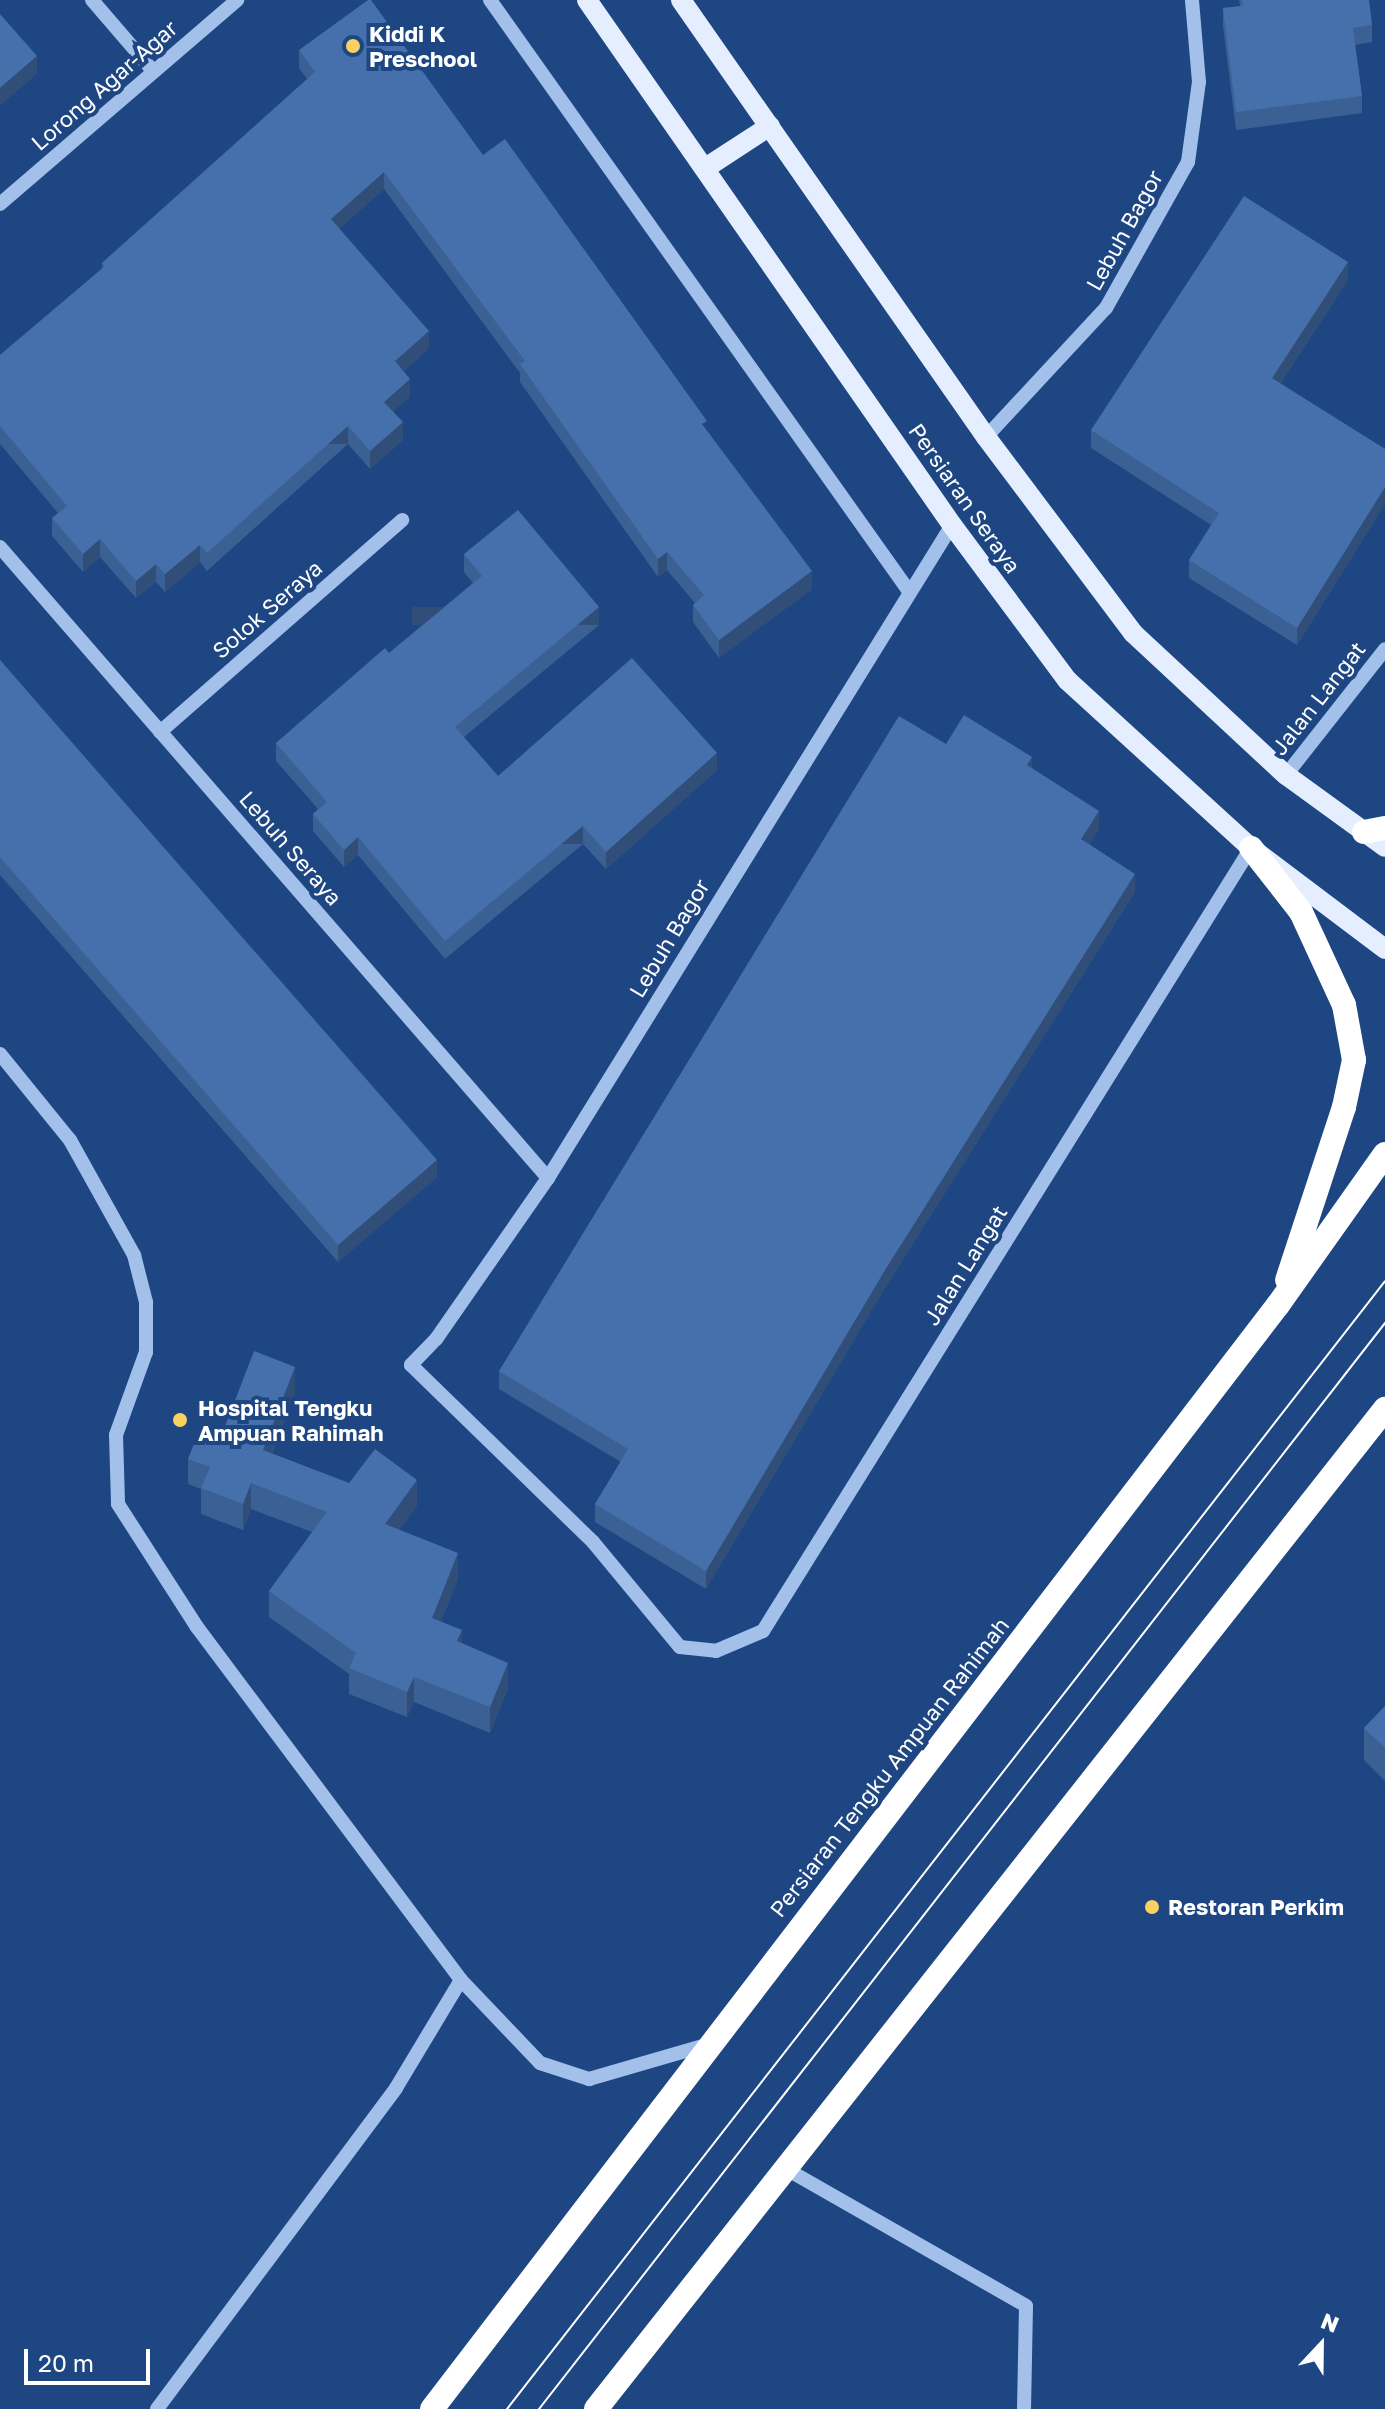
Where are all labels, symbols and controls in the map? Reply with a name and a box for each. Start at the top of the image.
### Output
street label: Lorong Agar-Agar [26,14,182,156]
place label: Kiddi K Preschool [369,20,477,72]
marker: Kiddi K Preschool [344,37,362,55]
street label: Lebuh Bagor [1080,165,1168,295]
street label: Persiaran Seraya [904,418,1026,578]
street label: Solok Seraya [207,554,327,664]
street label: Jalan Langat [1266,636,1370,760]
street label: Lebuh Seraya [234,786,348,910]
street label: Lebuh Bagor [623,874,715,1002]
street label: Jalan Langat [918,1200,1012,1330]
place label: Hospital Tengku Ampuan Rahimah [198,1394,383,1446]
marker: Hospital Tengku Ampuan Rahimah [169,1409,191,1431]
street label: Persiaran Tengku Ampuan Rahimah [764,1612,1014,1922]
place label: Restoran Perkim [1168,1894,1344,1920]
marker: Restoran Perkim [1143,1898,1161,1916]
north arrow [1281,2305,1361,2385]
text: N [1317,2307,1343,2338]
scale bar [28,2333,154,2383]
text: 20 m [38,2348,94,2377]

